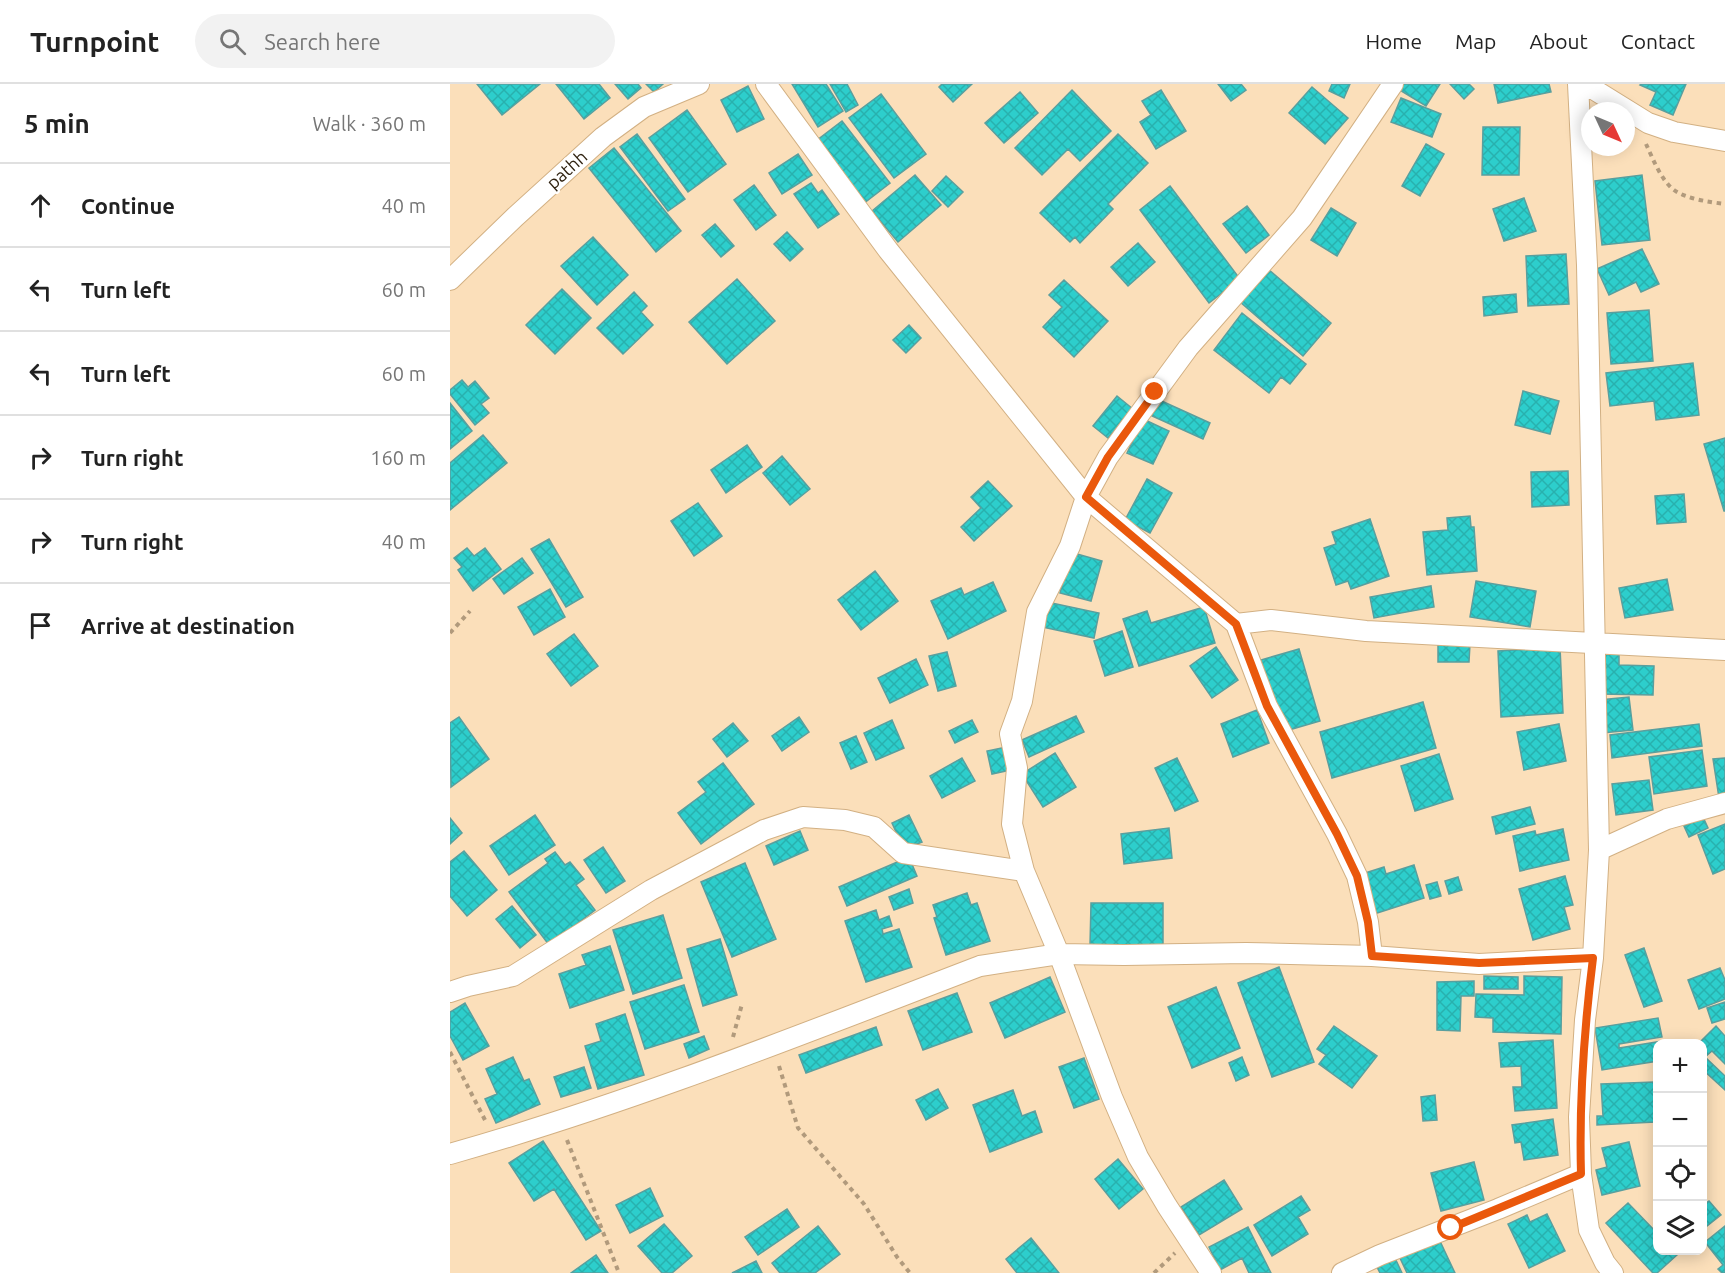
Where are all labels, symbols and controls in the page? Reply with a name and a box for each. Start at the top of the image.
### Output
search box [195,14,615,68]
icon: search [216,25,249,58]
text: Turnpoint [30,26,159,57]
text: Search here [264,29,381,54]
text: Home [1365,29,1422,53]
text: Map [1455,29,1496,53]
text: About [1529,29,1588,53]
text: Contact [1621,29,1695,53]
north arrow [1581,102,1635,156]
text: 5 min [24,109,90,138]
text: Walk · 360 m [313,112,426,135]
street label: pathh [542,146,591,193]
icon: ahead [24,189,57,222]
text: Continue [81,193,175,218]
text: 40 m [382,194,426,217]
icon: left [24,273,57,306]
text: Turn left [81,277,171,302]
text: 60 m [382,278,426,301]
icon: left [24,357,57,390]
text: Turn left [81,361,171,386]
text: 60 m [382,362,426,385]
route end [1141,378,1167,404]
icon: right [24,441,57,474]
text: Turn right [81,445,183,470]
text: 160 m [370,446,426,469]
icon: right [24,525,57,558]
text: Turn right [81,529,183,554]
text: 40 m [382,530,426,553]
icon: arrive [24,609,57,642]
text: Arrive at destination [81,613,295,638]
map controls [1653,1039,1707,1255]
button: + [1653,1039,1707,1093]
button: − [1653,1093,1707,1147]
button: locate [1653,1147,1707,1201]
button: layers [1653,1201,1707,1255]
route start [1437,1214,1463,1240]

